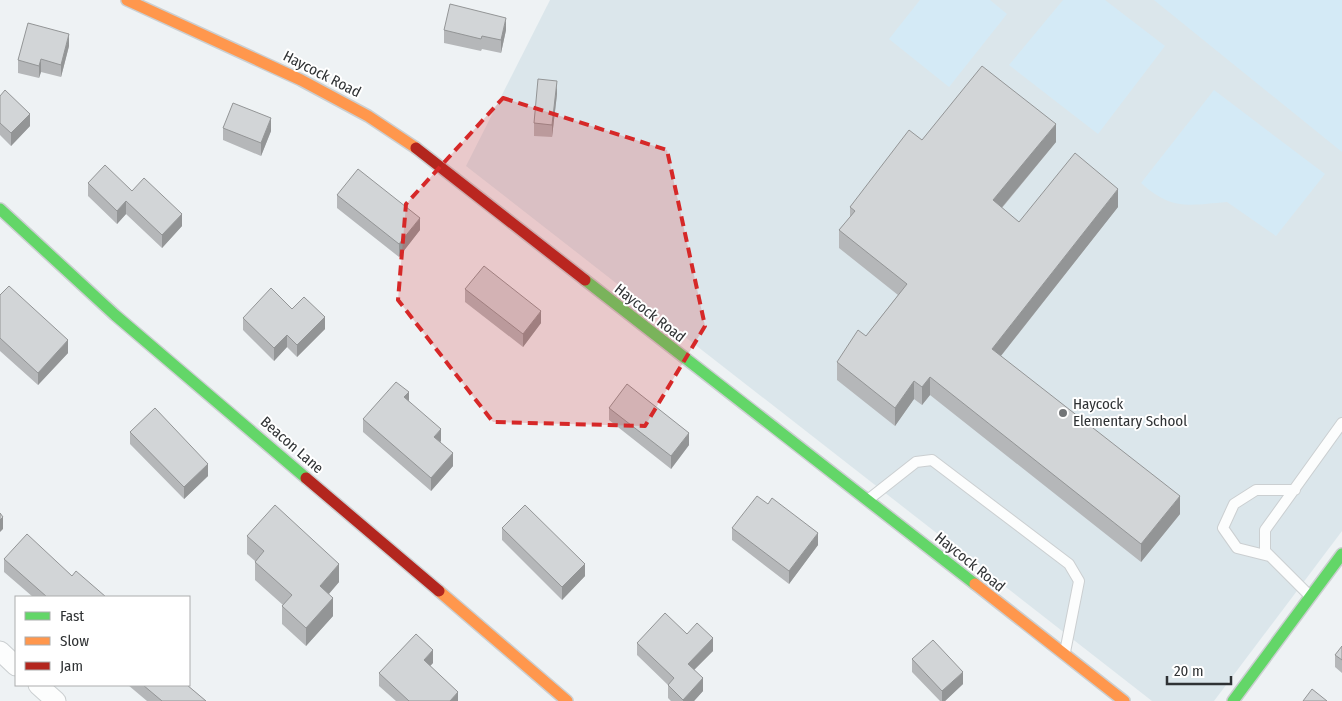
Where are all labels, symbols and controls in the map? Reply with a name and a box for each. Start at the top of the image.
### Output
street label: Haycock Road [280,47,364,101]
street label: Haycock Road [611,280,689,346]
place label: Haycock Elementary School [1073,395,1187,430]
marker: Haycock Elementary School [1057,407,1069,419]
street label: Beacon Lane [257,413,327,477]
street label: Haycock Road [931,528,1009,596]
legend [15,596,190,686]
text: Fast [60,607,84,625]
text: Slow [60,632,89,650]
scale bar [1167,654,1231,686]
text: Jam [60,657,83,675]
text: 20 m [1174,662,1204,680]

